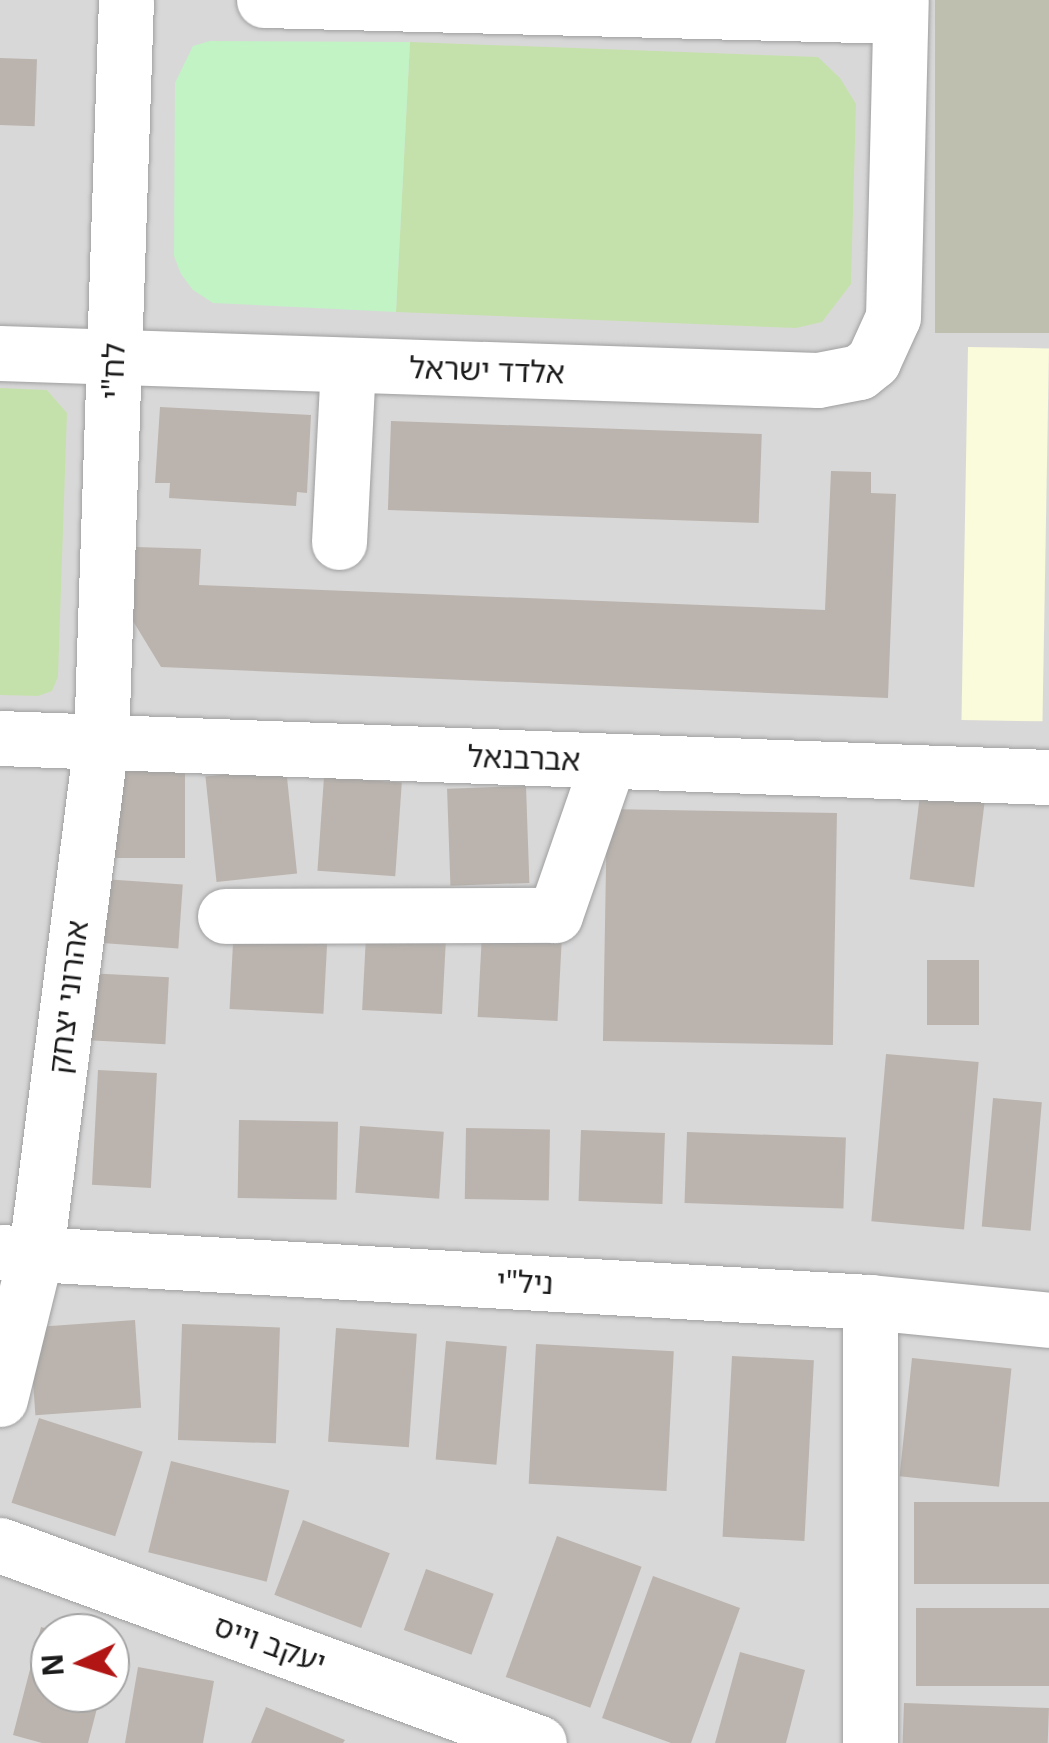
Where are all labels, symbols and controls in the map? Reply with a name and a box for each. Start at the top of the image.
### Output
street label: לח"י [94,342,132,400]
street label: אלדד ישראל [409,349,565,391]
street label: אברבנאל [467,738,581,778]
street label: אהרוני יצחק [41,918,95,1076]
street label: ניל"י [496,1263,554,1301]
street label: יעקב וייס [209,1607,331,1681]
north arrow [30,1613,130,1713]
text: N [32,1652,72,1678]

